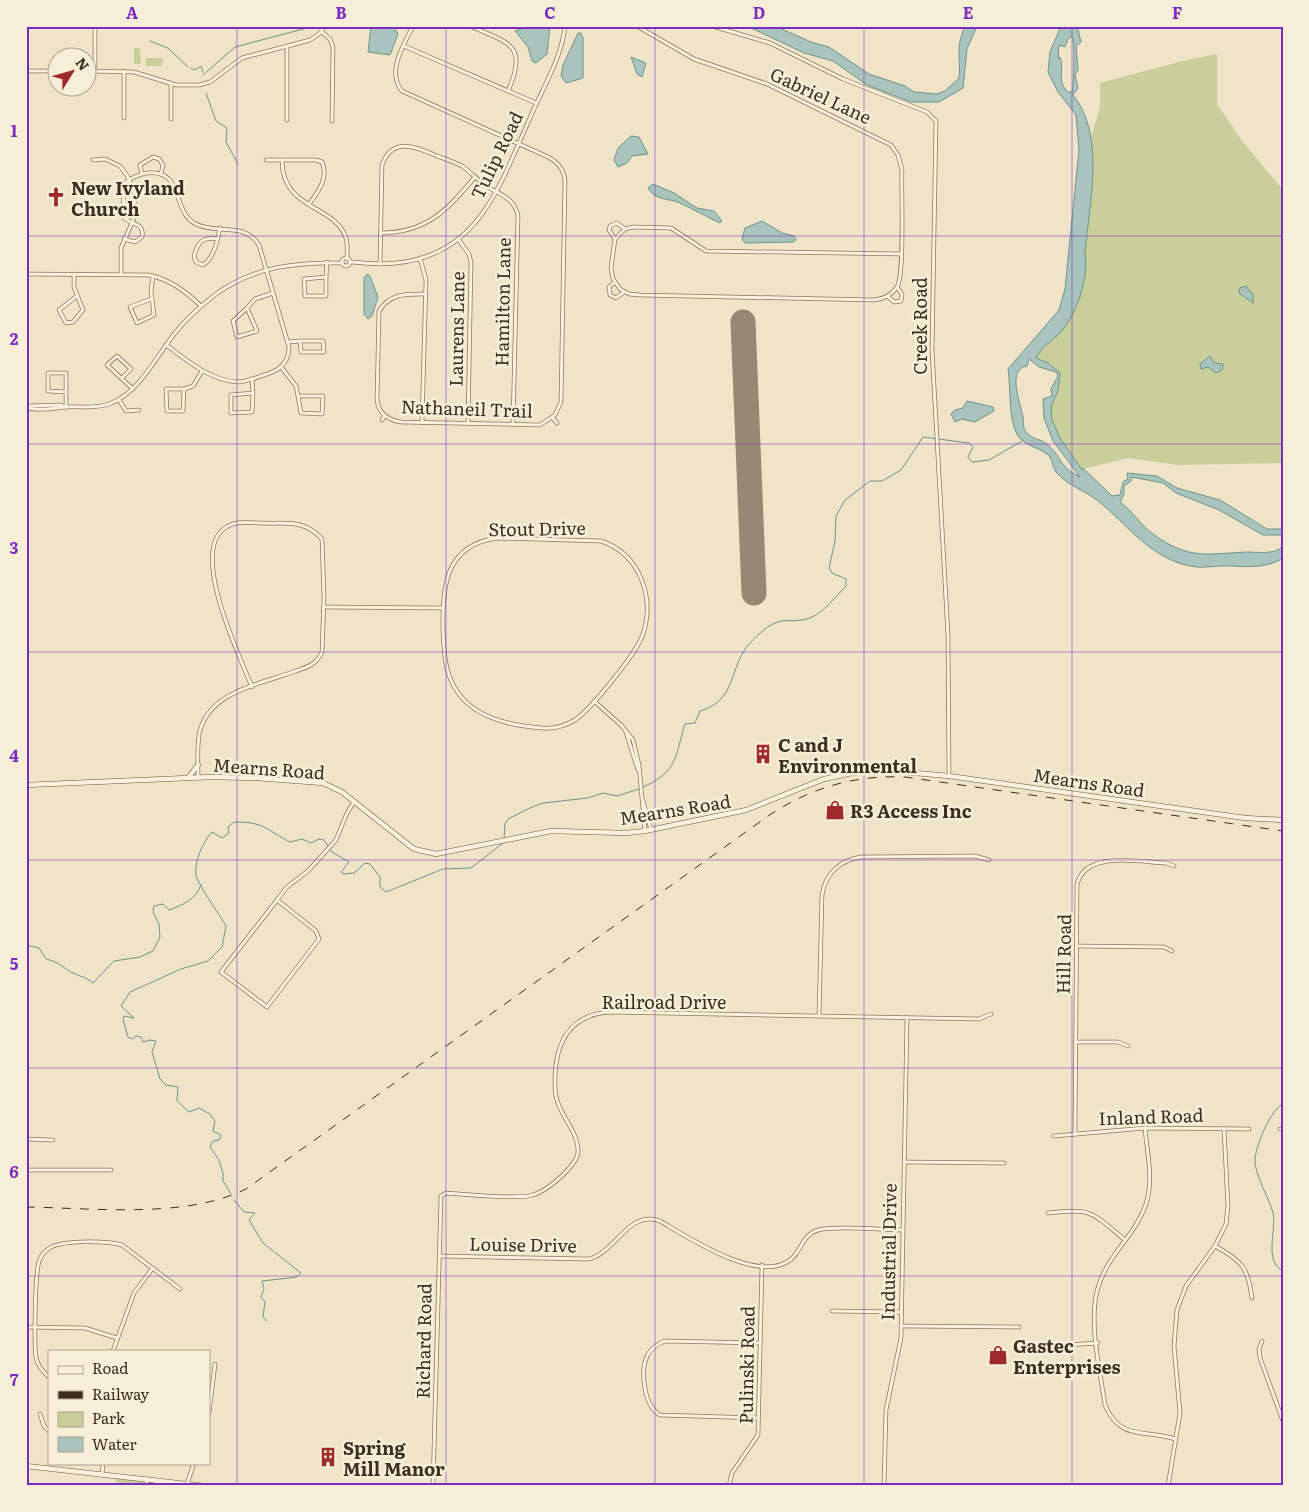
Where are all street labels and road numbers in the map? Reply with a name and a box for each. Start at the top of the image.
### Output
street label: Gabriel Lane [766,60,876,130]
street label: Tulip Road [463,107,529,203]
street label: Hamilton Lane [487,237,517,367]
street label: Laurens Lane [441,271,471,387]
street label: Creek Road [906,277,933,375]
street label: Nathaneil Trail [401,392,533,424]
street label: Stout Drive [488,514,586,542]
street label: Mearns Road [212,751,326,785]
street label: Mearns Road [1032,761,1146,803]
street label: Mearns Road [617,787,733,831]
street label: Hill Road [1049,914,1077,994]
street label: Railroad Drive [602,988,726,1015]
street label: Inland Road [1098,1101,1204,1131]
street label: Industrial Drive [873,1183,903,1321]
street label: Louise Drive [469,1230,577,1258]
street label: Richard Road [408,1283,438,1399]
street label: Pulinski Road [731,1306,761,1424]

